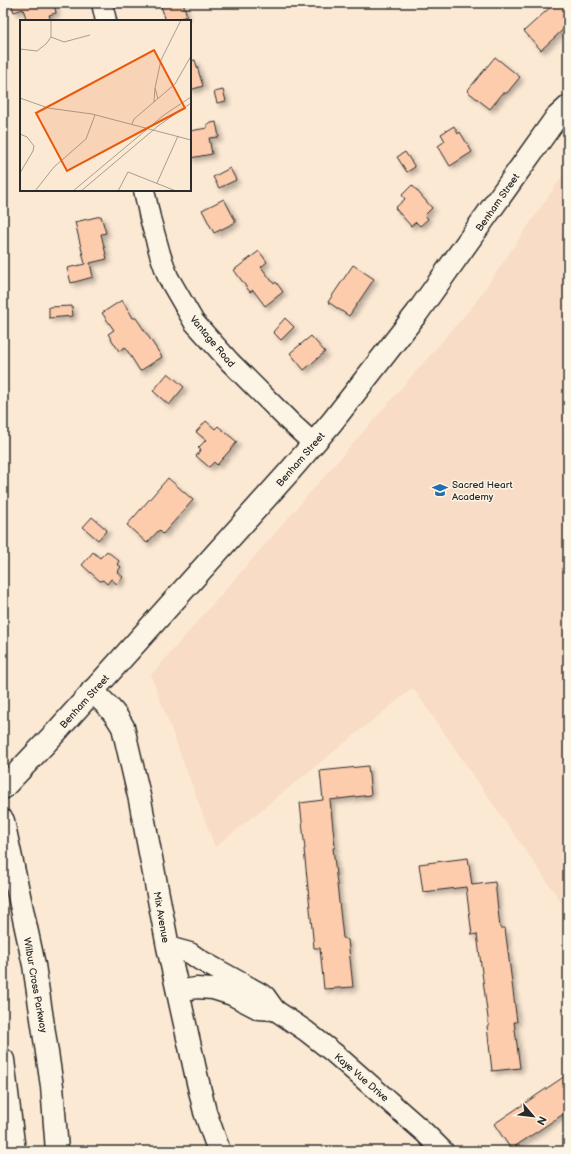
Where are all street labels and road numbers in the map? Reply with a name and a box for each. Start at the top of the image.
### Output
street label: Benham Street [473,171,522,234]
street label: Vantage Road [187,313,237,370]
street label: Benham Street [274,430,328,489]
street label: Benham Street [58,672,112,731]
street label: Mix Avenue [151,891,171,944]
street label: Wilbur Cross Parkway [21,937,49,1034]
street label: Kaye Vue Drive [332,1051,391,1105]

